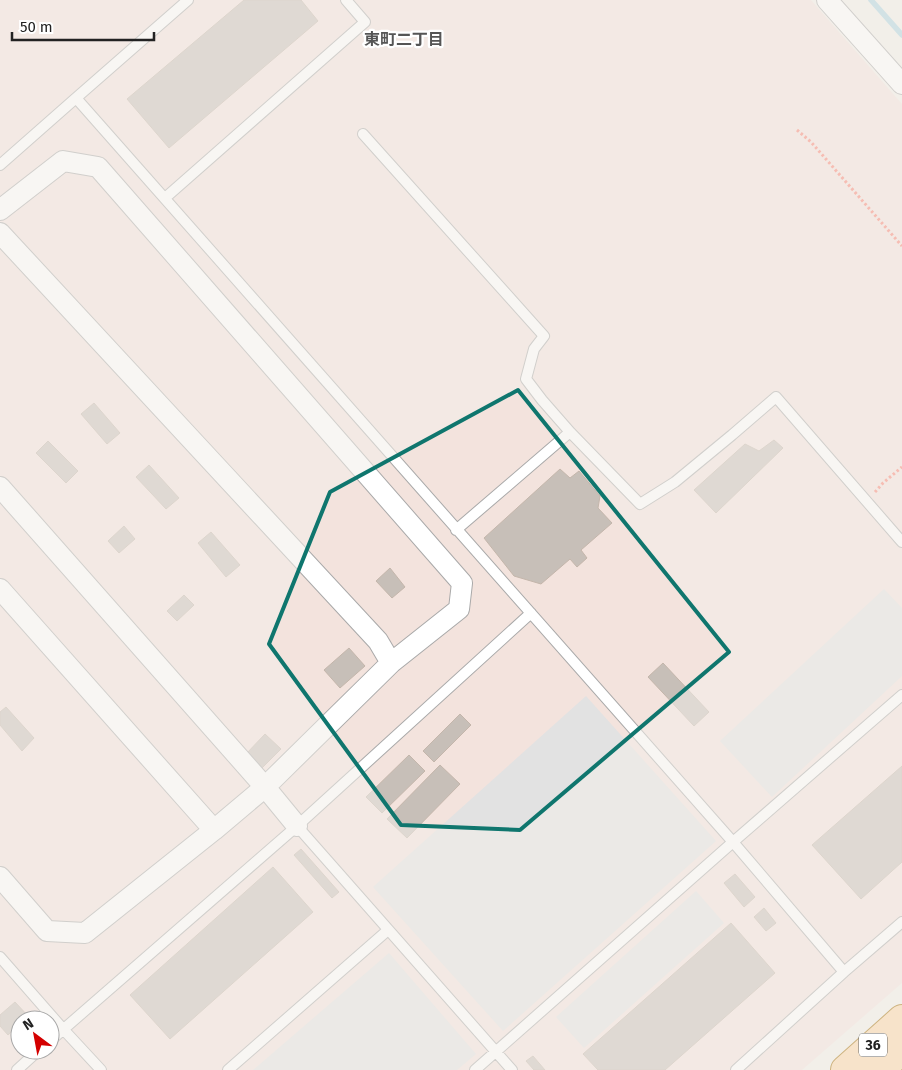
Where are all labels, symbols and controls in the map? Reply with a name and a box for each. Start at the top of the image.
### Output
scale bar [12,10,155,42]
text: 50 m [20,18,53,36]
district label: 東町二丁目 [364,30,444,49]
north arrow [10,1010,60,1060]
text: N [20,1015,37,1034]
road number: 36 [859,1034,887,1056]

